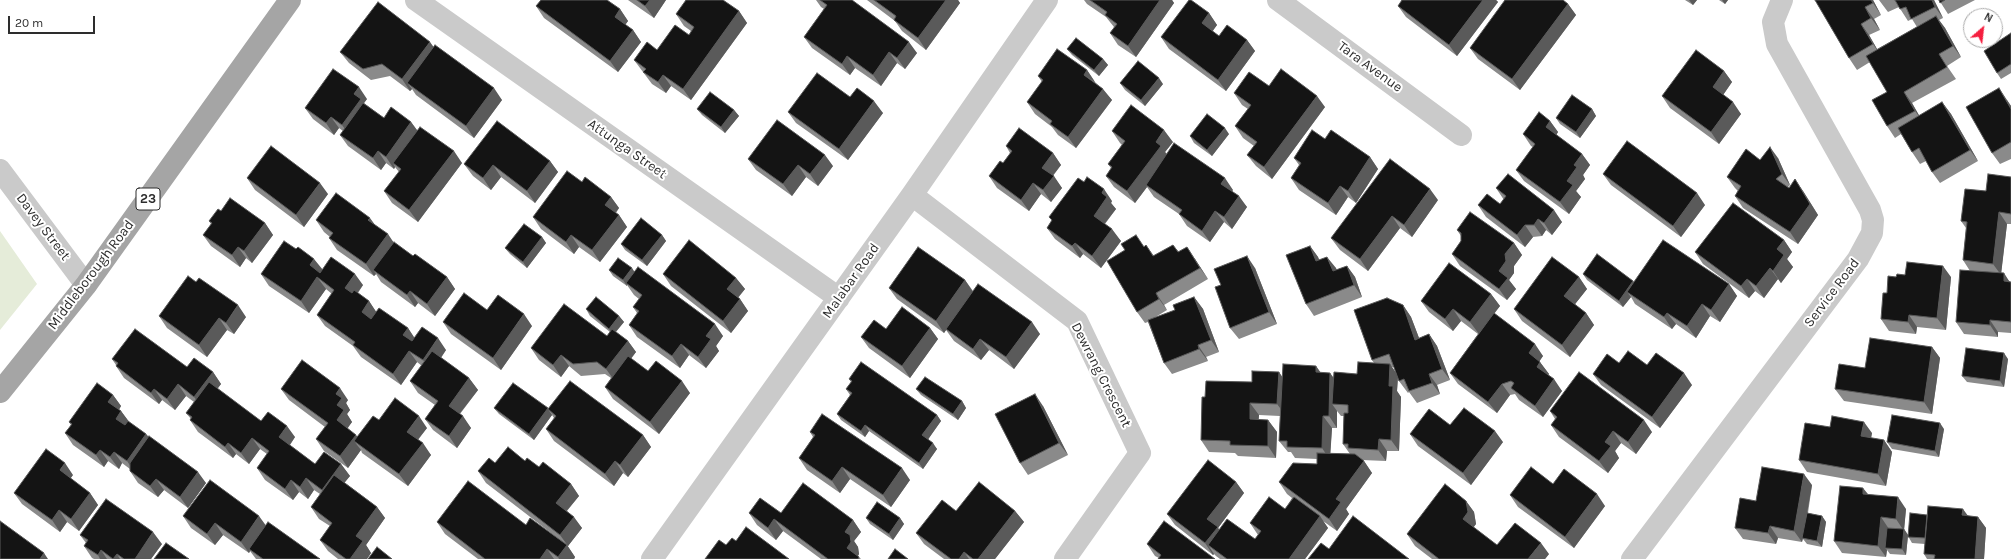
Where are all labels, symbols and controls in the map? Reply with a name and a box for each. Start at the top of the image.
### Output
scale bar [10,8,97,34]
north arrow [1963,8,2003,48]
text: N [1982,10,1995,25]
text: 20 m [15,16,43,30]
street label: Tara Avenue [1334,38,1406,96]
street label: Attunga Street [584,115,670,183]
road number: 23 [136,188,160,210]
street label: Davey Street [12,190,74,264]
street label: Middleborough Road [44,217,138,333]
street label: Malabar Road [819,240,883,322]
street label: Service Road [1801,255,1863,331]
street label: Dewrang Crescent [1067,320,1135,430]

